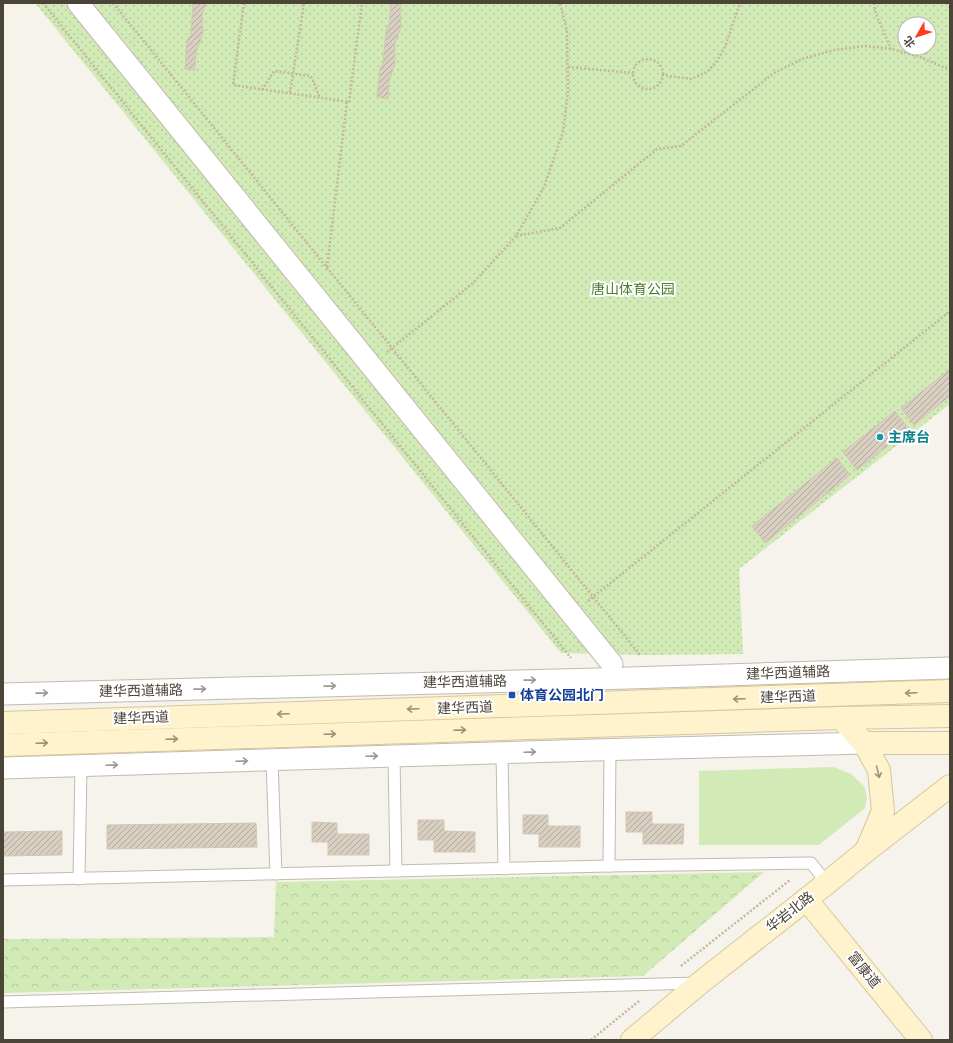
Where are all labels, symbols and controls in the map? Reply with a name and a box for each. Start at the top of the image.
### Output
north arrow [897,16,937,56]
text: 北 [901,34,918,50]
park label: 唐山体育公园 [591,281,675,298]
place label: 主席台 [888,429,930,446]
marker: 主席台 [875,432,885,442]
street label: 建华西道辅路 [746,663,830,683]
street label: 建华西道辅路 [423,673,507,691]
one-way arrow [523,677,536,684]
street label: 建华西道辅路 [99,682,183,700]
one-way arrow [323,682,336,689]
one-way arrow [193,685,206,693]
place label: 体育公园北门 [520,687,604,704]
street label: 建华西道 [760,688,816,706]
one-way arrow [35,689,48,697]
one-way arrow [905,689,918,697]
marker: 体育公园北门 [507,690,517,700]
one-way arrow [733,695,746,702]
street label: 建华西道 [437,699,493,717]
one-way arrow [407,706,420,713]
street label: 建华西道 [113,709,169,727]
one-way arrow [277,710,290,717]
one-way arrow [453,726,466,734]
one-way arrow [323,730,336,738]
one-way arrow [165,735,178,743]
one-way arrow [35,740,48,747]
one-way arrow [523,748,536,755]
one-way arrow [365,753,378,760]
one-way arrow [235,757,248,764]
one-way arrow [105,761,118,769]
one-way arrow [875,766,883,779]
street label: 华岩北路 [763,888,817,936]
street label: 富康道 [844,948,884,992]

